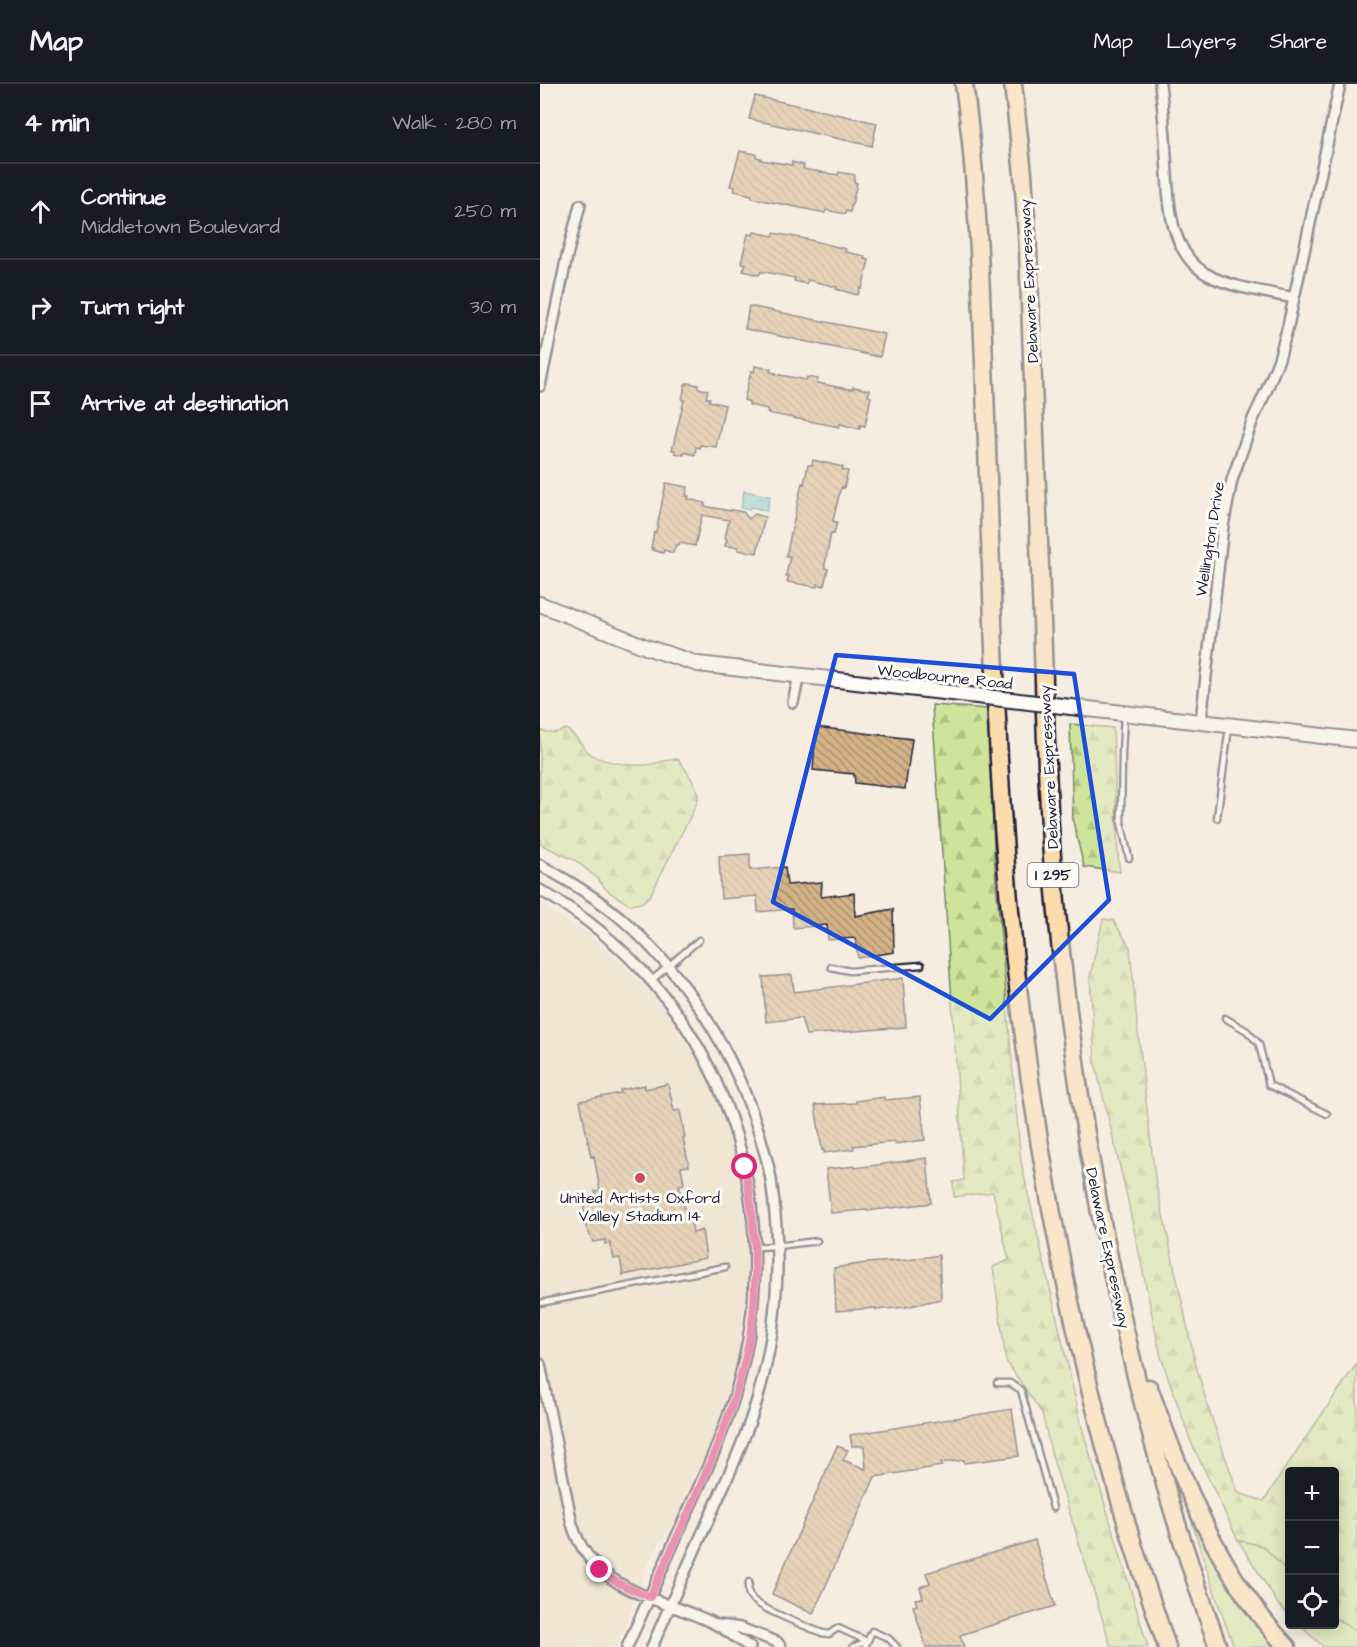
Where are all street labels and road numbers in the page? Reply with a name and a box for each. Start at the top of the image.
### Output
street label: Delaware Expressway [1014,198,1045,363]
street label: Wellington Drive [1190,480,1231,598]
street label: Woodbourne Road [876,659,1014,695]
street label: Delaware Expressway [1034,684,1065,849]
road number: I 295 [1028,863,1078,887]
street label: Delaware Expressway [1079,1166,1136,1331]

